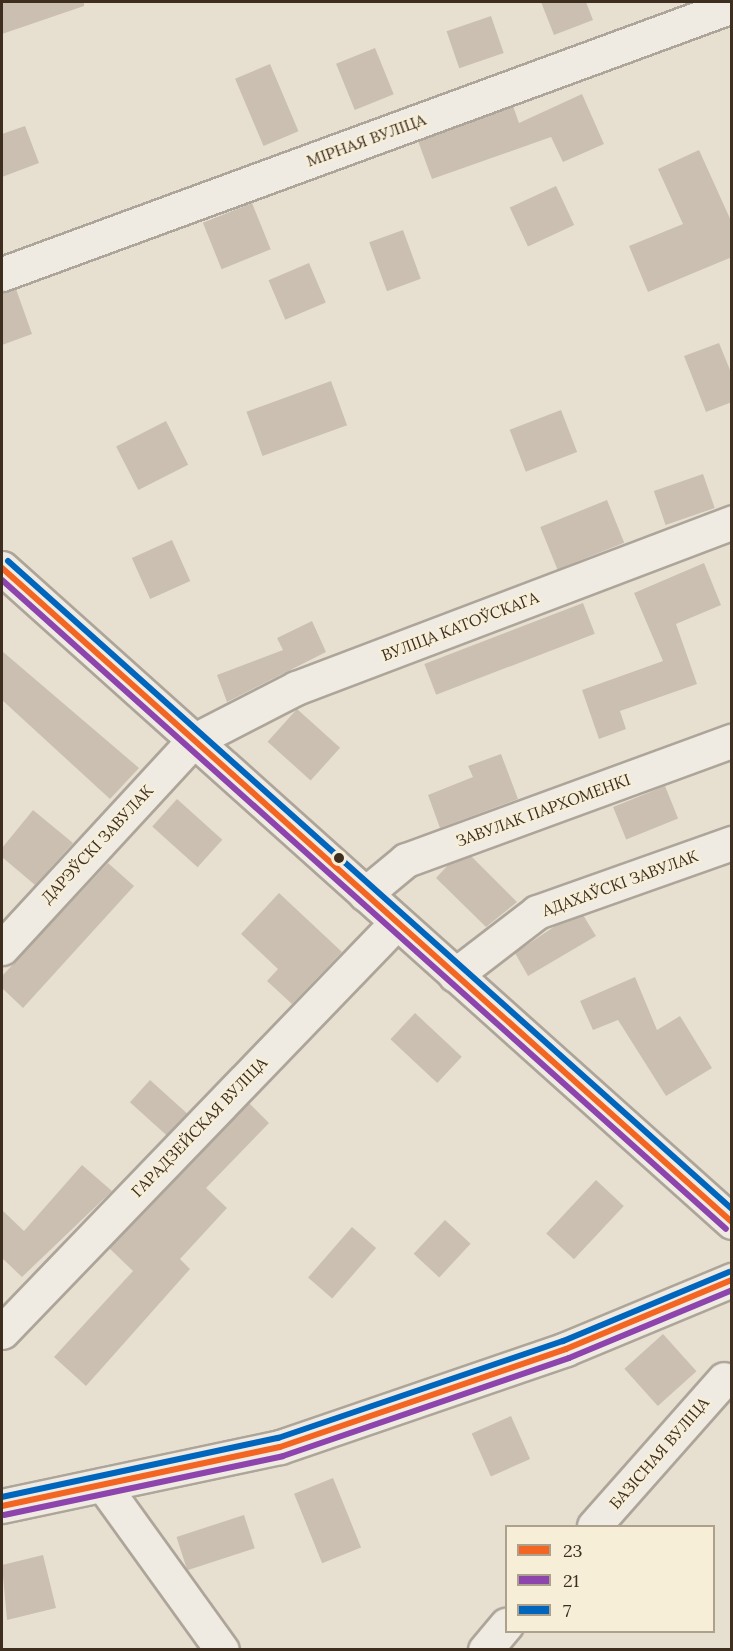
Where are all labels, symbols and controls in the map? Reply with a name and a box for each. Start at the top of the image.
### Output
street label: МІРНАЯ ВУЛІЦА [304,110,428,170]
street label: ВУЛІЦА КАТОЎСКАГА [379,587,541,665]
street label: ЗАВУЛАК ПАРХОМЕНКІ [453,769,633,851]
street label: ДАРЭЎСКІ ЗАВУЛАК [37,781,157,907]
street label: АДАХАЎСКІ ЗАВУЛАК [539,846,701,920]
unlabelled marker [333,852,345,864]
street label: ГАРАДЗЕЙСКАЯ ВУЛІЦА [127,1053,271,1201]
street label: БАЗІСНАЯ ВУЛІЦА [605,1393,713,1513]
legend [505,1525,715,1633]
text: 23 [563,1539,582,1562]
text: 21 [563,1569,579,1592]
text: 7 [563,1599,571,1622]

